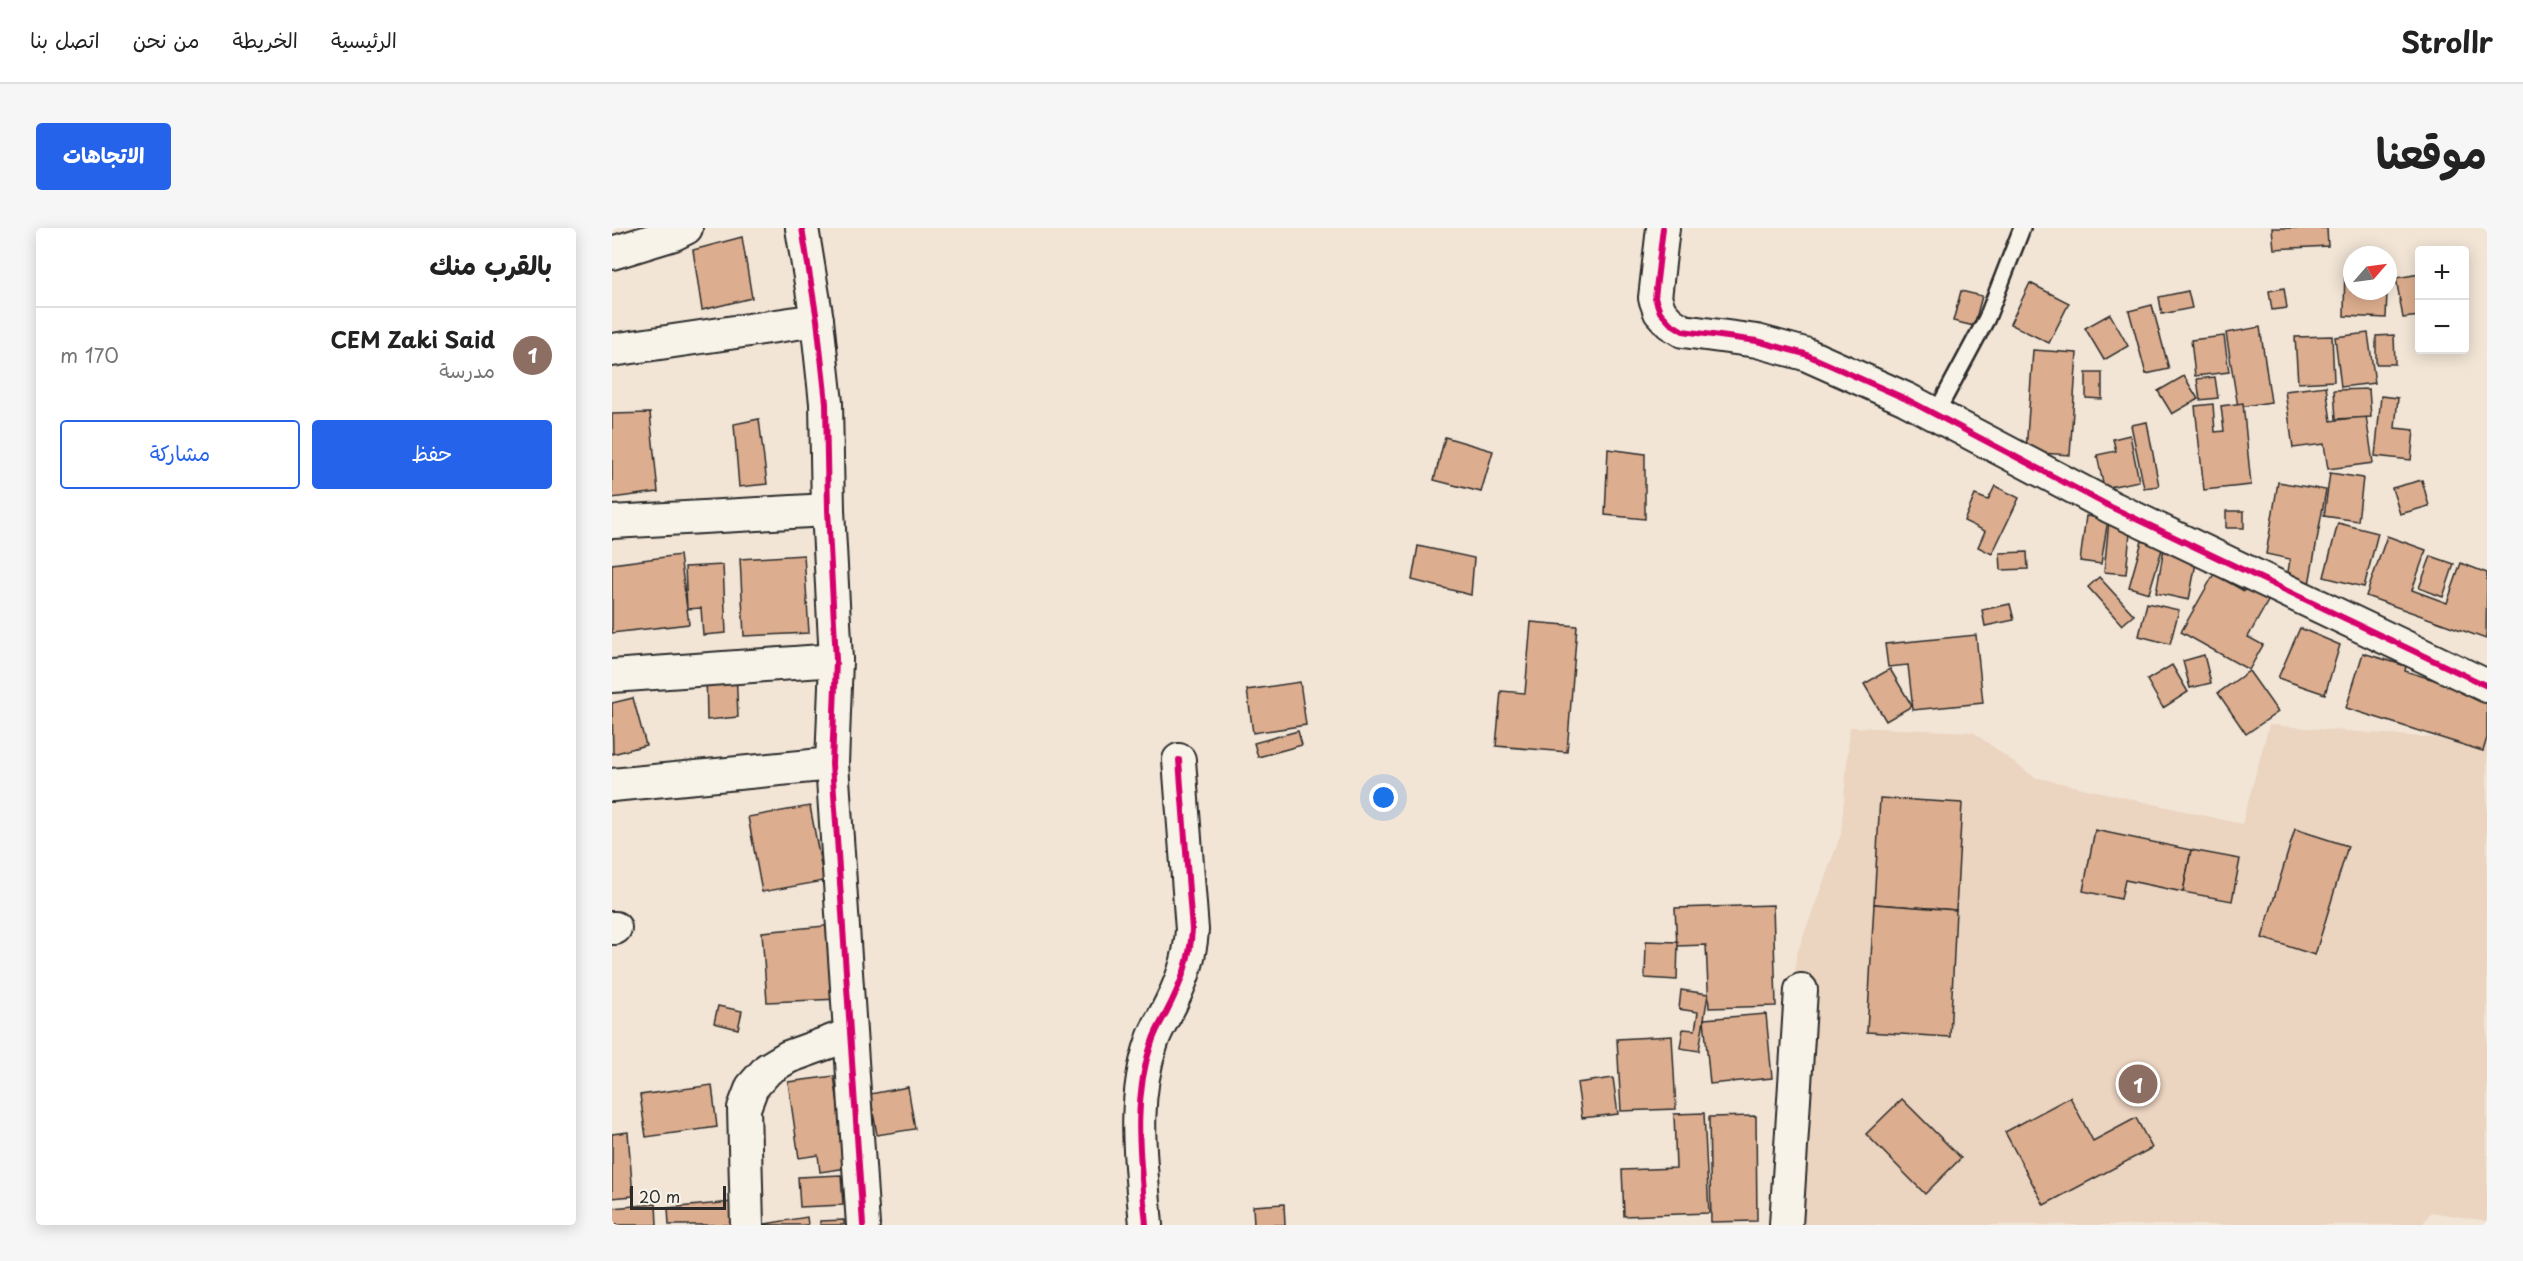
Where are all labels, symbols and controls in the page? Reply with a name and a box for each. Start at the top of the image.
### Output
text: Strollr [2401,20,2493,63]
text: اتصل بنا [30,23,100,55]
text: من نحن [133,23,199,55]
text: الخريطة [232,23,298,55]
text: الرئيسية [331,23,397,55]
text: موقعنا [2376,120,2487,183]
button: الاتجاهات [36,123,171,190]
text: بالقرب منك [430,245,552,284]
north arrow [2343,246,2397,300]
map controls [2415,246,2469,354]
button: + [2415,246,2469,300]
button: − [2415,300,2469,354]
text: CEM Zaki Said [331,322,495,355]
text: 170 m [60,340,119,370]
text: 1 [528,340,537,370]
text: مدرسة [439,355,495,385]
button: مشاركة [60,420,300,489]
button: حفظ [312,420,552,489]
your location [1369,783,1398,812]
pin: 1 [2118,1062,2158,1106]
scale bar [630,1183,726,1210]
text: 20 m [639,1184,680,1208]

